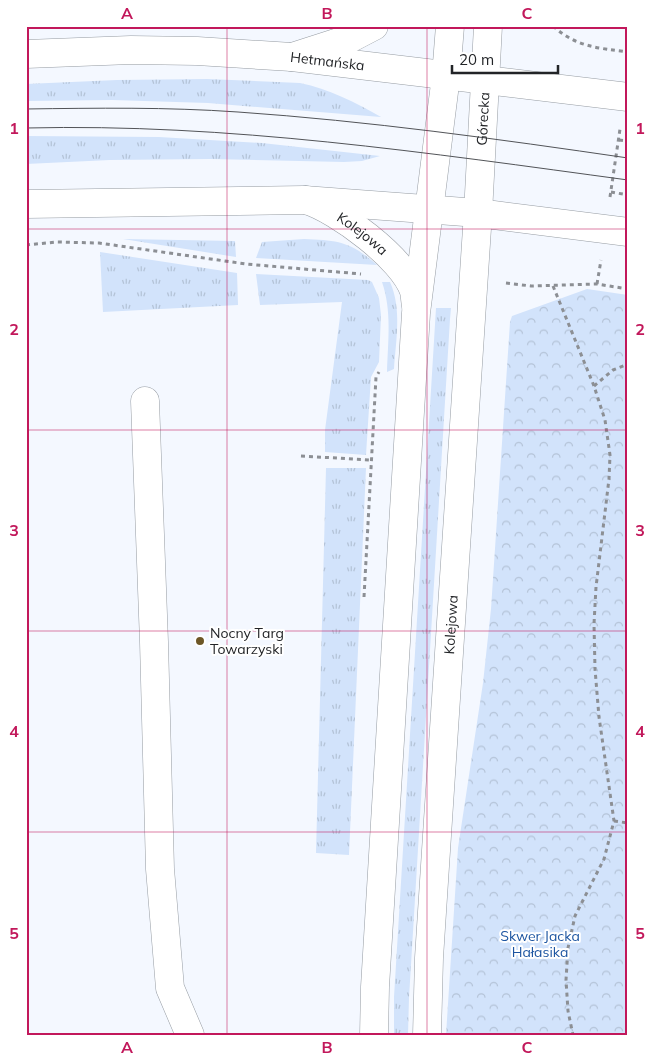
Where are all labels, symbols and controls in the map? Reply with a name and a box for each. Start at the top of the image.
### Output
text: A [121,3,133,23]
text: B [321,3,333,23]
text: C [522,3,533,23]
scale bar [452,42,558,74]
street label: Hetmańska [289,48,366,75]
text: 20 m [459,50,494,69]
street label: Górecka [473,92,493,146]
text: 1 [9,118,19,138]
text: 1 [635,118,645,138]
street label: Kolejowa [333,208,392,259]
text: 2 [9,319,19,339]
text: 2 [635,319,645,339]
text: 3 [9,520,19,540]
text: 3 [635,520,645,540]
street label: Kolejowa [440,595,462,655]
place label: Nocny Targ Towarzyski [210,624,284,658]
marker: Nocny Targ Towarzyski [194,635,206,647]
text: 4 [9,721,19,741]
text: 4 [635,721,645,741]
text: 5 [9,923,19,943]
text: 5 [635,923,645,943]
park label: Skwer Jacka Hałasika [500,927,580,961]
text: A [121,1037,133,1057]
text: B [321,1037,333,1057]
text: C [522,1037,533,1057]

